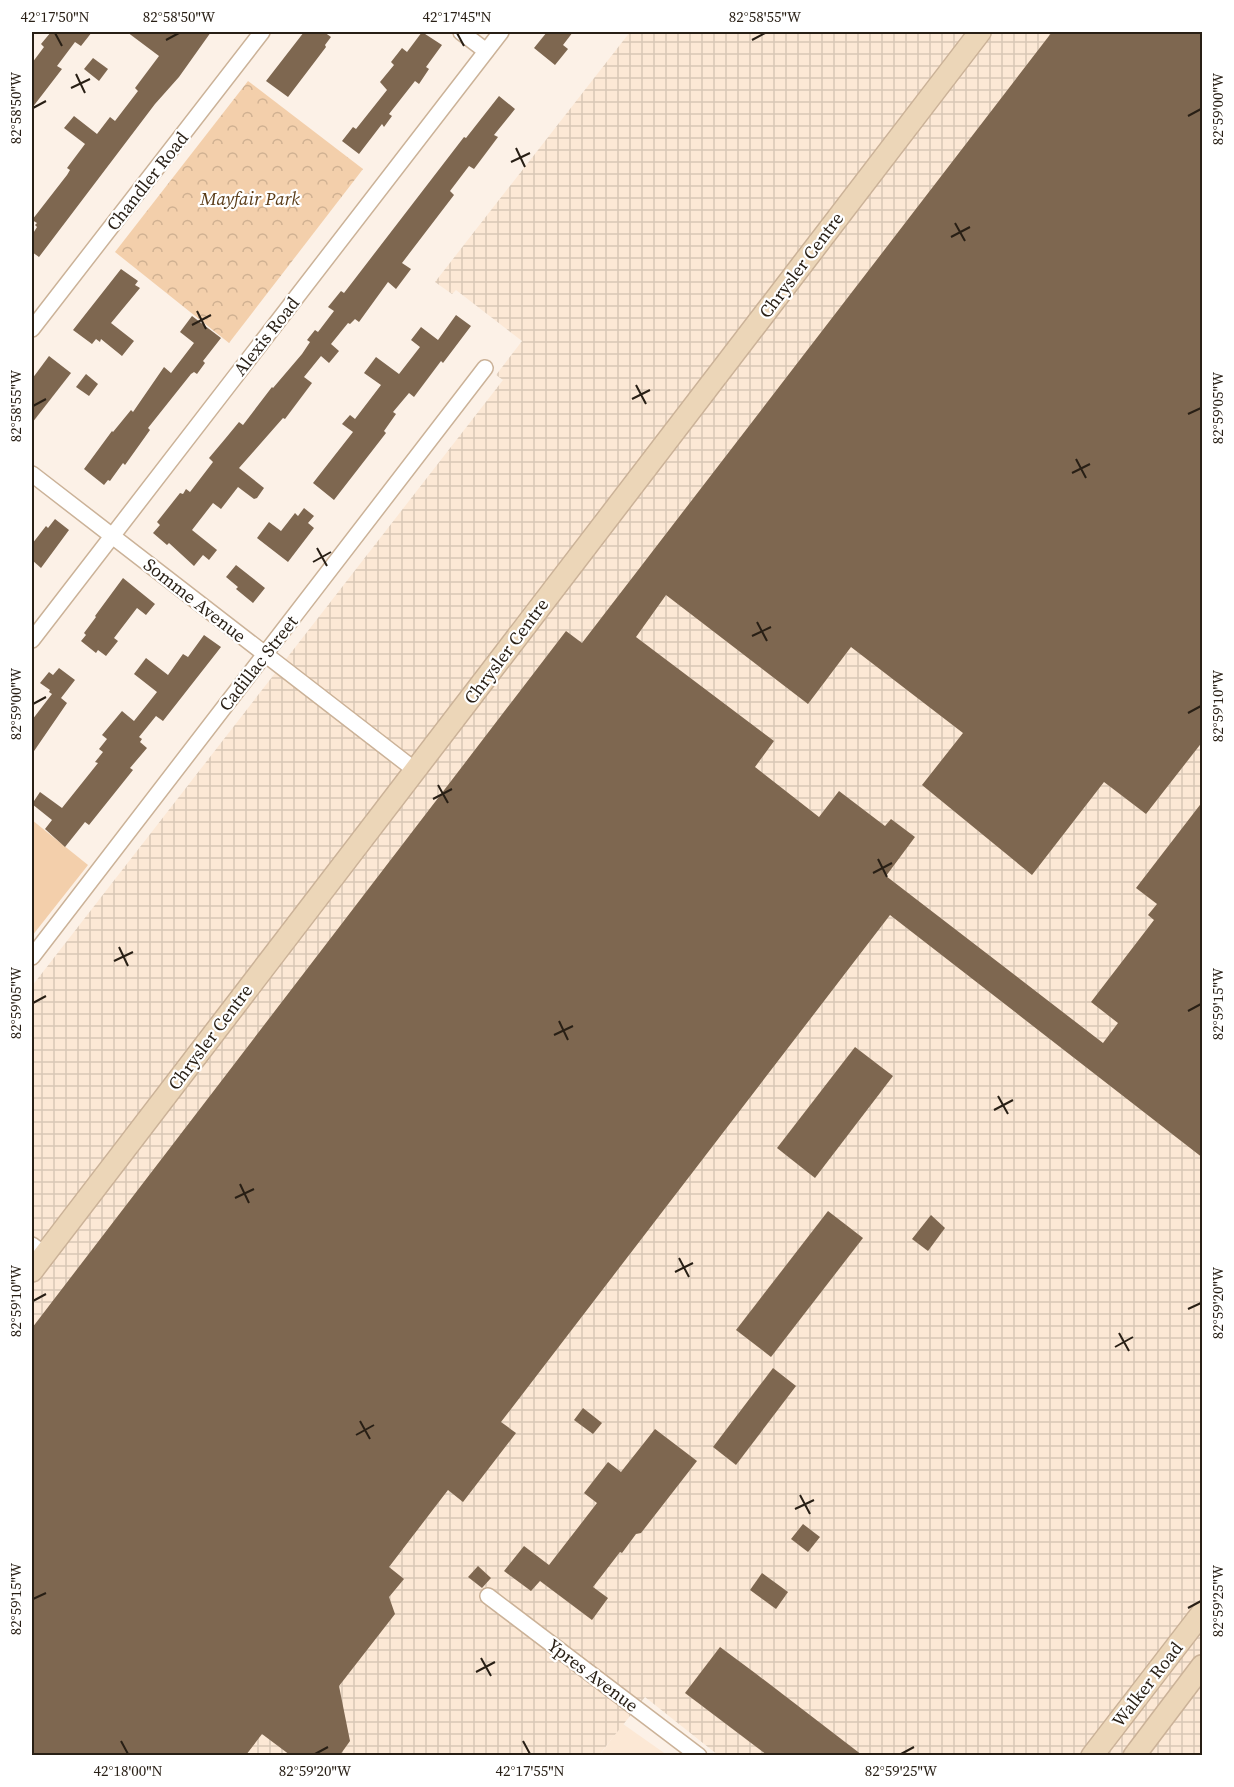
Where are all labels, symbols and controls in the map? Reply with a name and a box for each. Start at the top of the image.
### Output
text: 42°17'50"N [20,6,90,27]
text: 82°58'50"W [143,6,216,27]
text: 42°17'45"N [422,6,492,27]
text: 82°58'55"W [729,6,802,27]
text: 82°58'50"W [5,71,26,144]
text: 82°59'00"W [1207,72,1228,145]
street label: Chandler Road [100,126,194,236]
park label: Mayfair Park [199,186,300,211]
street label: Chrysler Centre [753,207,849,323]
street label: Alexis Road [227,291,305,381]
text: 82°58'55"W [5,369,26,442]
text: 82°59'05"W [1207,371,1228,444]
street label: Somme Avenue [138,552,252,648]
street label: Chrysler Centre [458,593,554,709]
street label: Cadillac Street [213,610,303,716]
text: 82°59'00"W [5,667,26,740]
text: 82°59'10"W [1207,669,1228,742]
text: 82°59'05"W [5,966,26,1039]
text: 82°59'15"W [1207,967,1228,1040]
street label: Chrysler Centre [162,979,258,1095]
text: 82°59'10"W [5,1264,26,1337]
text: 82°59'20"W [1207,1266,1228,1339]
text: 82°59'15"W [5,1562,26,1635]
text: 82°59'25"W [1207,1564,1228,1637]
street label: Ypres Avenue [542,1633,644,1717]
street label: Walker Road [1106,1636,1188,1732]
text: 42°18'00"N [93,1760,163,1781]
text: 82°59'20"W [279,1760,352,1781]
text: 42°17'55"N [495,1760,565,1781]
text: 82°59'25"W [865,1760,938,1781]

